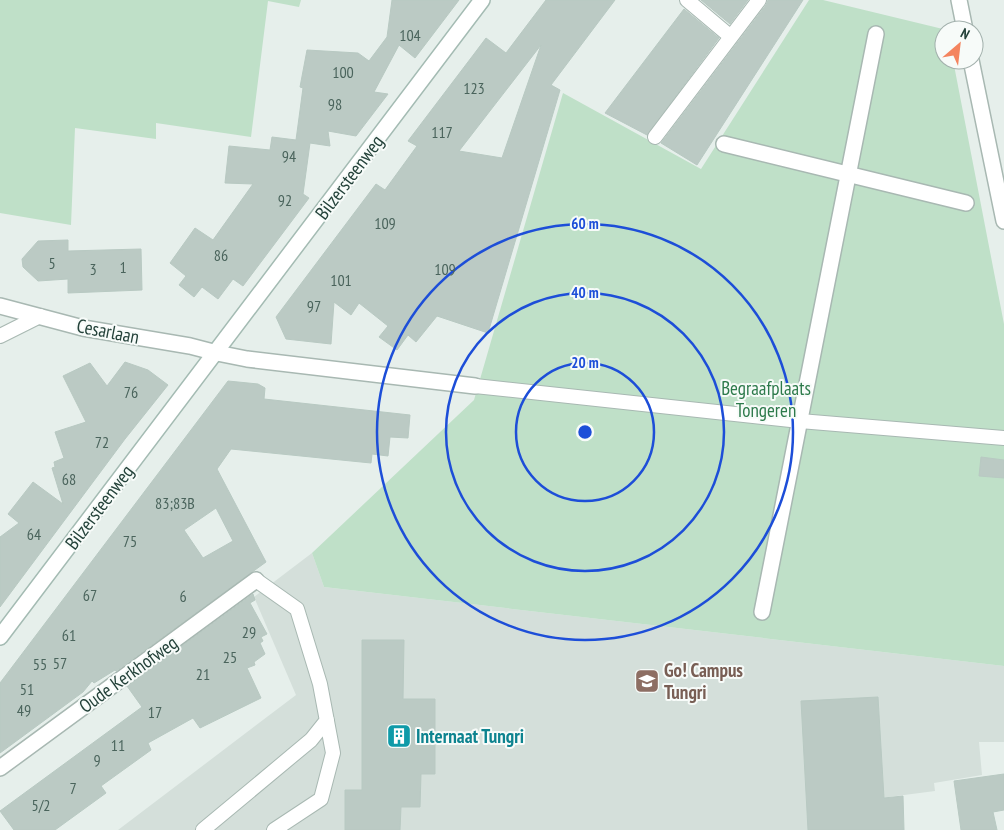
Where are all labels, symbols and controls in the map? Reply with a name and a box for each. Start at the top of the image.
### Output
north arrow [934,20,984,70]
text: N [958,24,973,43]
house number: 104 [399,25,421,45]
house number: 100 [332,62,354,82]
house number: 123 [463,78,485,98]
house number: 98 [328,94,342,114]
house number: 117 [431,122,453,142]
street label: Bilzersteenweg [309,130,389,224]
house number: 94 [282,146,296,166]
house number: 92 [278,190,292,210]
house number: 109 [374,213,396,233]
text: 60 m [571,214,599,233]
house number: 86 [214,245,228,265]
house number: 5 [48,253,56,273]
house number: 1 [119,257,127,277]
house number: 3 [89,259,97,279]
house number: 109 [434,259,456,279]
house number: 101 [330,270,352,290]
text: 40 m [571,283,599,302]
house number: 97 [307,296,321,316]
street label: Cesarlaan [75,313,141,349]
text: 20 m [571,353,599,372]
park label: Begraafplaats Tongeren [721,376,811,422]
house number: 76 [124,382,138,402]
centre of rings [576,423,594,441]
house number: 72 [95,432,109,452]
street label: Bilzersteenweg [59,460,139,554]
house number: 68 [62,469,76,489]
house number: 83;83B [155,493,195,513]
house number: 64 [27,524,41,544]
house number: 75 [123,531,137,551]
house number: 67 [83,585,97,605]
house number: 6 [179,586,187,606]
house number: 29 [242,622,256,642]
house number: 61 [62,625,76,645]
street label: Oude Kerkhofweg [74,630,182,718]
house number: 25 [223,647,237,667]
house number: 57 [53,653,67,673]
house number: 55 [33,654,47,674]
place label: Go! Campus Tungri [664,658,743,704]
house number: 21 [196,664,210,684]
school or university icon: Go! Campus Tungri [634,668,660,694]
house number: 51 [20,679,34,699]
house number: 49 [17,700,31,720]
house number: 17 [148,702,162,722]
building icon: Internaat Tungri [386,723,412,749]
place label: Internaat Tungri [416,724,524,748]
house number: 11 [111,735,125,755]
house number: 9 [93,750,101,770]
house number: 7 [69,778,77,798]
house number: 5/2 [31,795,51,815]

